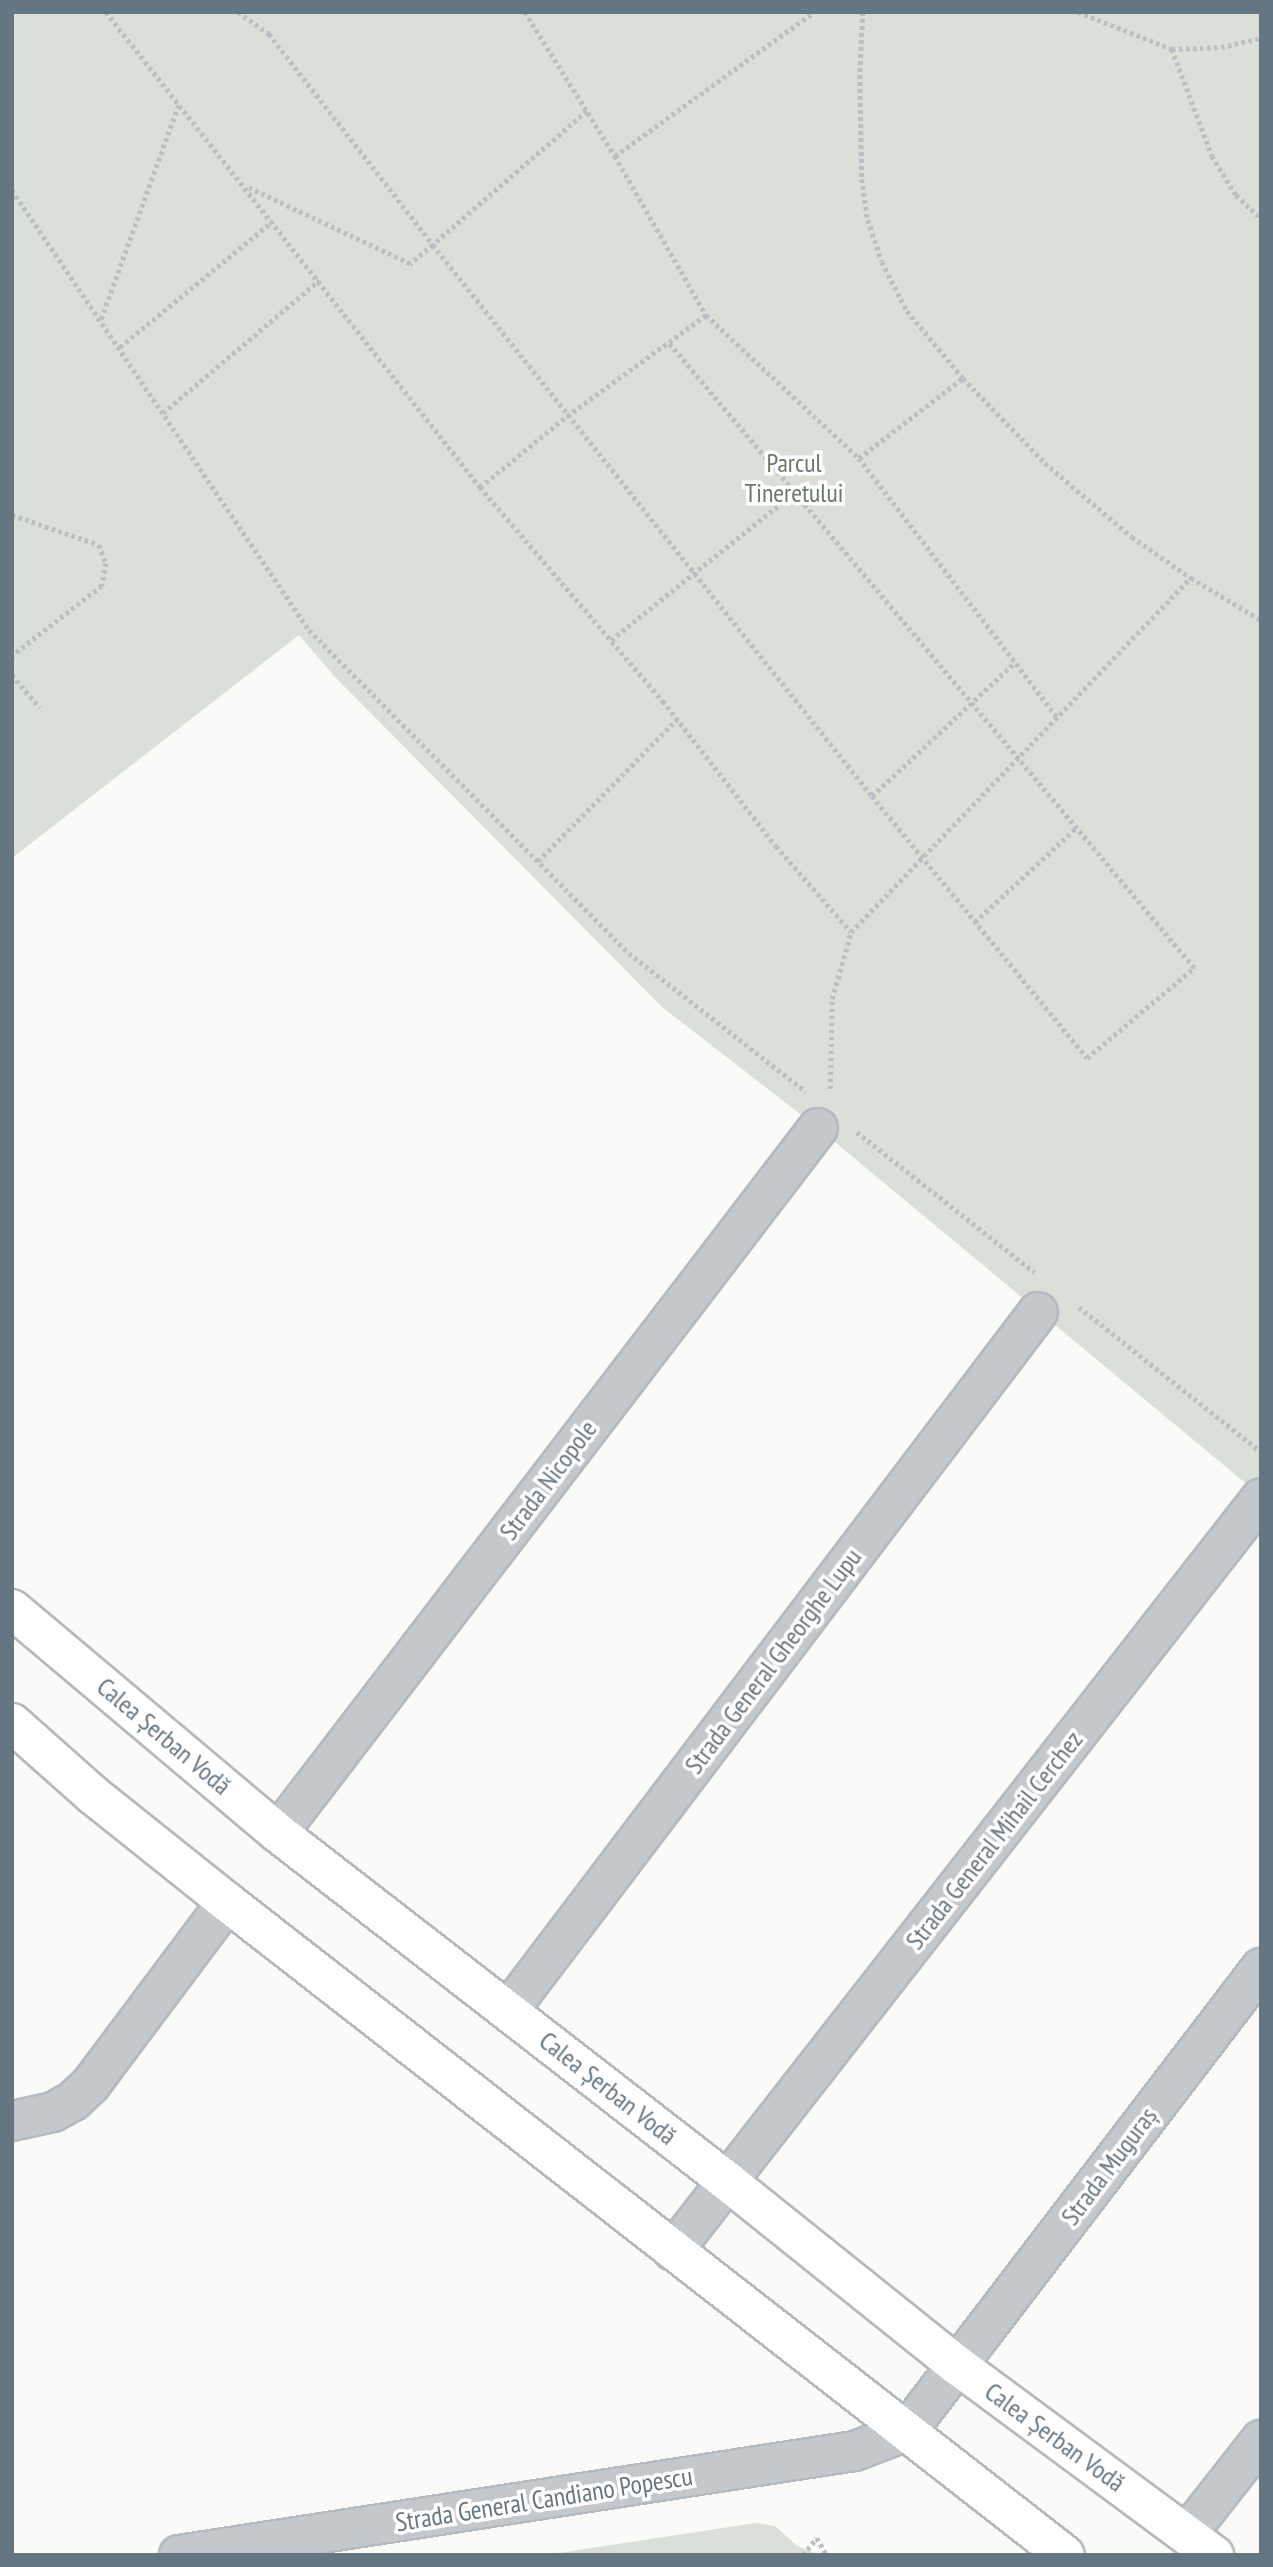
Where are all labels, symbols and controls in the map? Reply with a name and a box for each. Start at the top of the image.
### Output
park label: Parcul Tineretului [745,447,843,508]
street label: Strada Nicopole [493,1414,603,1546]
street label: Strada General Gheorghe Lupu [678,1542,868,1780]
street label: Calea Șerban Vodă [90,1671,238,1801]
street label: Strada General Mihail Cerchez [899,1725,1089,1955]
street label: Calea Șerban Vodă [533,2025,683,2151]
street label: Strada Muguraș [1055,2101,1163,2231]
street label: Calea Șerban Vodă [979,2376,1131,2498]
street label: Strada General Candiano Popescu [393,2460,695,2538]

